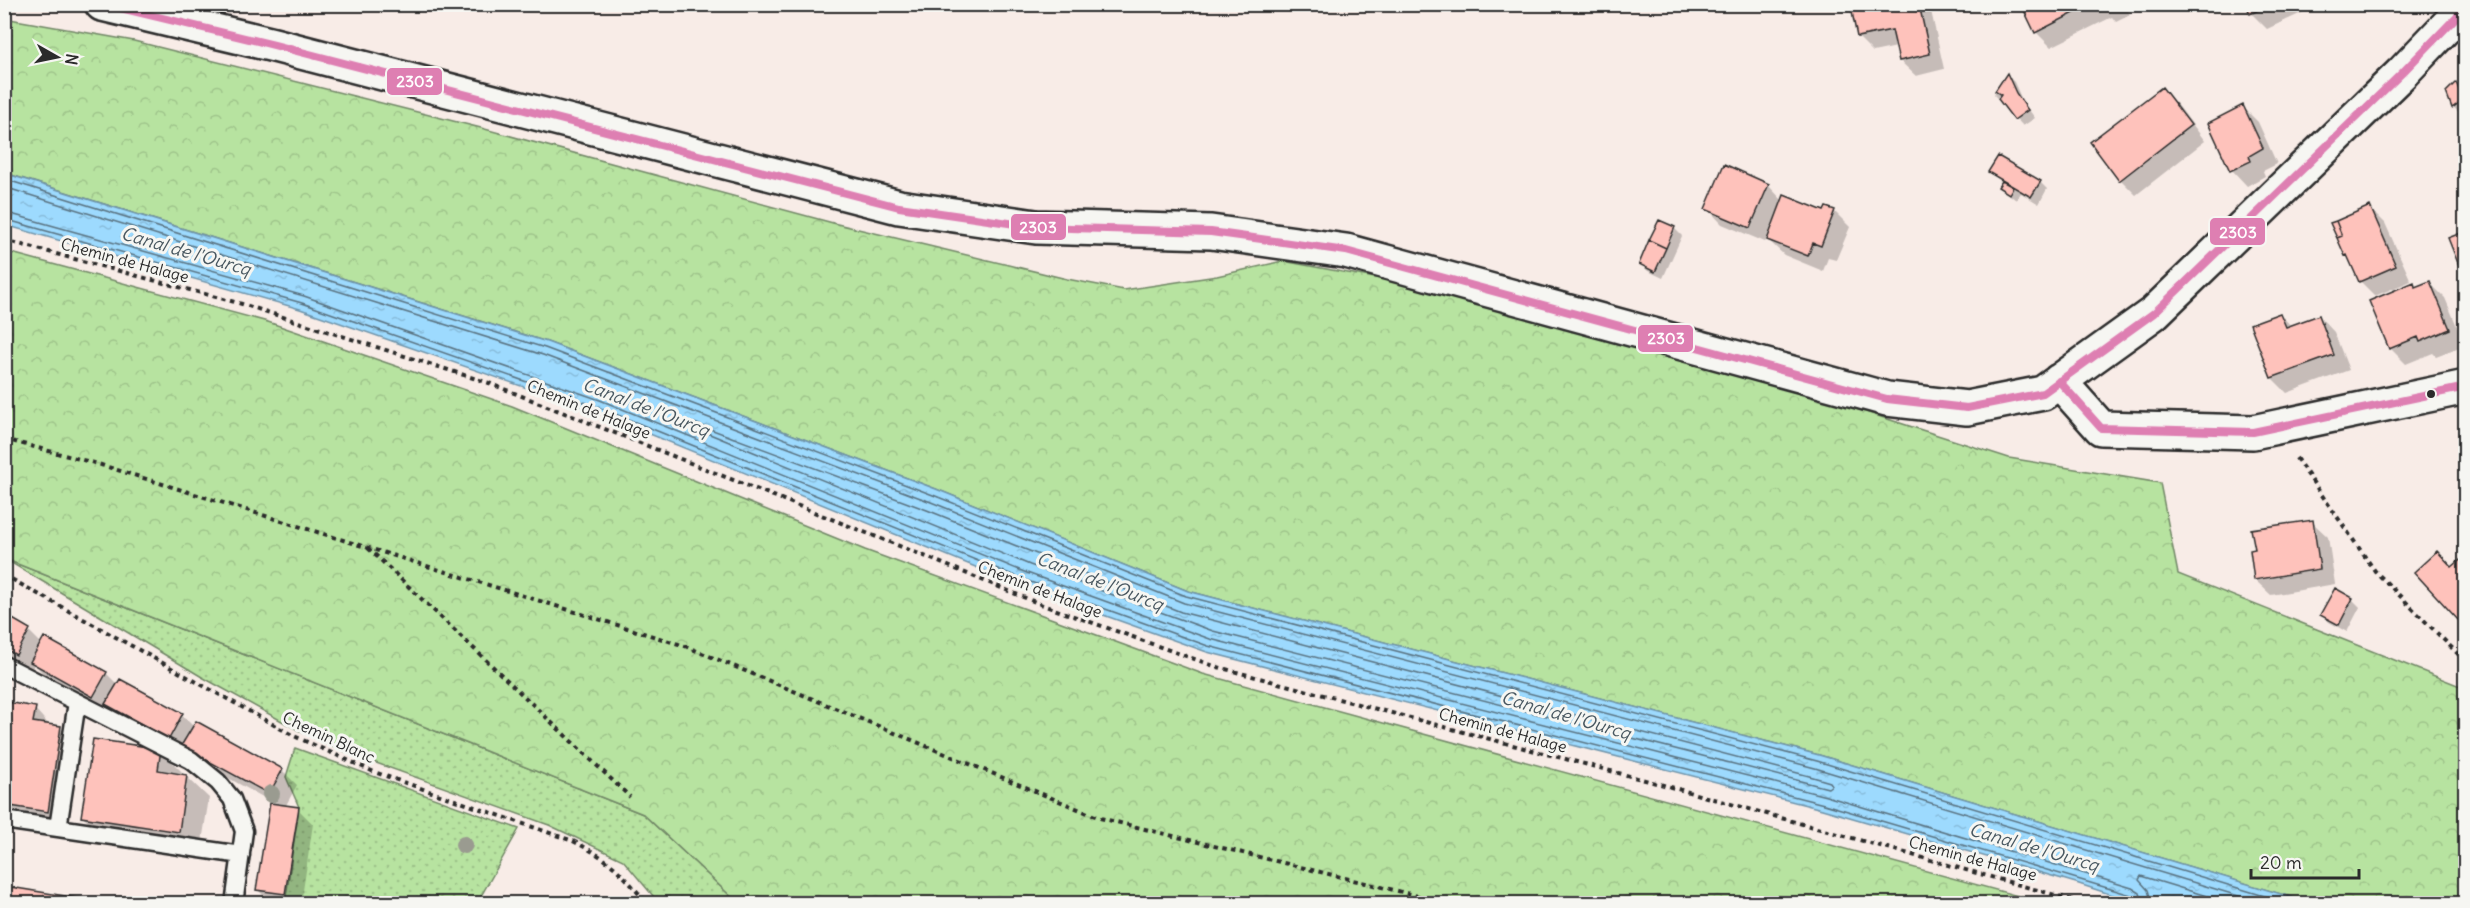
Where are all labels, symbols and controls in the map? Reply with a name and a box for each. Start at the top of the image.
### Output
north arrow [27,27,87,87]
text: N [61,52,83,66]
line badge: 2303 [386,67,443,96]
text: 2303 [396,71,434,91]
line badge: 2303 [1010,213,1067,241]
text: 2303 [1019,217,1057,237]
line badge: 2303 [2209,217,2266,246]
water label: Canal de l'Ourcq [119,222,255,281]
text: 2303 [2219,222,2257,242]
street label: Chemin de Halage [59,233,191,287]
line badge: 2303 [1637,324,1694,353]
text: 2303 [1647,328,1685,348]
water label: Canal de l'Ourcq [580,372,714,442]
street label: Chemin de Halage [524,375,654,443]
unlabelled marker [2425,388,2437,400]
water label: Canal de l'Ourcq [1034,546,1168,616]
street label: Chemin de Halage [975,556,1105,622]
water label: Canal de l'Ourcq [1499,686,1635,745]
street label: Chemin de Halage [1437,703,1569,757]
street label: Chemin Blanc [280,707,378,767]
water label: Canal de l'Ourcq [1967,818,2103,877]
street label: Chemin de Halage [1907,831,2039,885]
scale bar [2251,842,2359,880]
text: 20 m [2260,851,2302,874]

